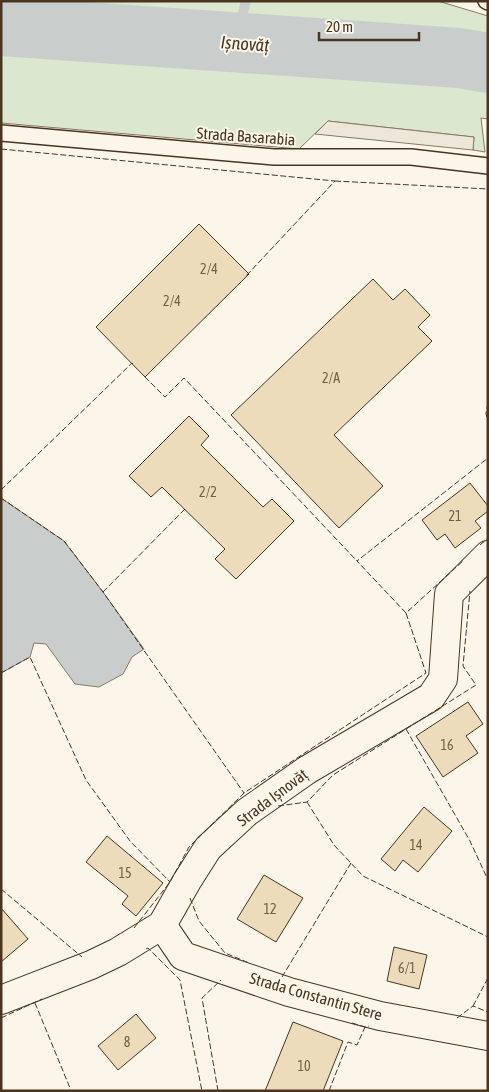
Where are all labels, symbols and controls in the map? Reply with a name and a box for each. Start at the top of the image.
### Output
scale bar [319,10,419,42]
text: 20 m [326,18,353,35]
water label: Ișnovăț [220,31,271,56]
street label: Strada Basarabia [196,124,296,148]
house number: 2/4 [200,261,218,277]
house number: 2/4 [163,293,181,309]
house number: 2/A [322,370,340,386]
house number: 2/2 [199,484,217,500]
house number: 21 [448,508,462,524]
house number: 16 [440,737,454,753]
street label: Strada Ișnovăț [233,764,312,830]
house number: 14 [409,837,423,853]
house number: 15 [118,865,132,881]
house number: 12 [263,901,277,917]
house number: 6/1 [398,960,416,976]
street label: Strada Constantin Stere [248,968,384,1024]
house number: 8 [124,1034,131,1050]
house number: 10 [297,1058,311,1074]

